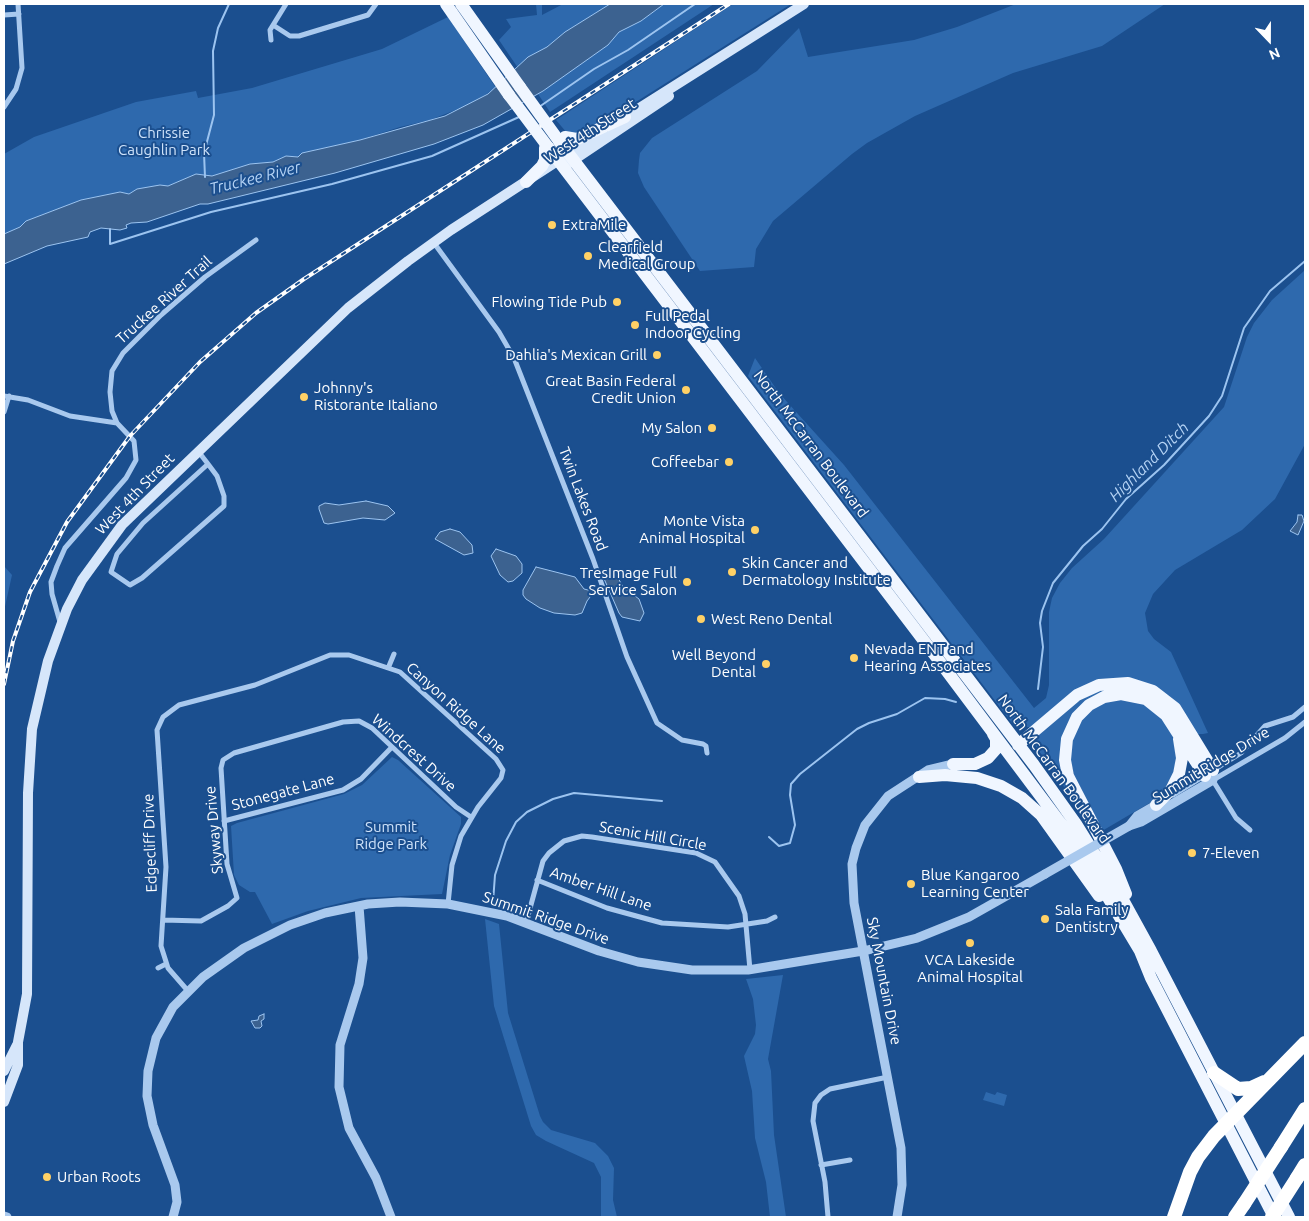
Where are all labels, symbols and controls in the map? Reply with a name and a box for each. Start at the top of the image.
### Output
north arrow [1244,15,1294,65]
text: N [1267,45,1282,63]
street label: West 4th Street [541,95,639,167]
park label: Chrissie Caughlin Park [118,124,210,159]
water label: Truckee River [207,157,303,199]
place label: ExtraMile [562,216,626,234]
marker: ExtraMile [546,219,558,231]
place label: Clearfield Medical Group [598,238,695,273]
marker: Clearfield Medical Group [582,250,594,262]
street label: Truckee River Trail [112,252,216,348]
place label: Flowing Tide Pub [491,293,607,311]
marker: Flowing Tide Pub [611,296,623,308]
place label: Full Pedal Indoor Cycling [645,307,741,342]
marker: Full Pedal Indoor Cycling [629,319,641,331]
place label: Dahlia's Mexican Grill [505,346,647,364]
marker: Dahlia's Mexican Grill [651,349,663,361]
street label: North McCarran Boulevard [750,367,872,521]
place label: Great Basin Federal Credit Union [545,372,676,407]
place label: Johnny's Ristorante Italiano [314,379,438,414]
marker: Great Basin Federal Credit Union [680,384,692,396]
marker: Johnny's Ristorante Italiano [298,391,310,403]
water label: Highland Ditch [1105,418,1193,506]
place label: My Salon [641,419,702,437]
marker: My Salon [706,422,718,434]
street label: Twin Lakes Road [555,444,611,554]
street label: West 4th Street [92,450,178,538]
place label: Coffeebar [651,453,719,471]
marker: Coffeebar [723,456,735,468]
place label: Monte Vista Animal Hospital [639,512,745,547]
marker: Monte Vista Animal Hospital [749,524,761,536]
place label: Skin Cancer and Dermatology Institute [742,554,891,589]
place label: TresImage Full Service Salon [580,564,677,599]
marker: Skin Cancer and Dermatology Institute [726,566,738,578]
marker: TresImage Full Service Salon [681,576,693,588]
place label: West Reno Dental [711,610,832,628]
marker: West Reno Dental [695,613,707,625]
place label: Nevada ENT and Hearing Associates [864,640,991,675]
place label: Well Beyond Dental [672,646,756,681]
marker: Nevada ENT and Hearing Associates [848,652,860,664]
marker: Well Beyond Dental [760,658,772,670]
street label: Canyon Ridge Lane [403,659,509,757]
street label: North McCarran Boulevard [994,691,1114,847]
street label: Windcrest Drive [368,710,460,796]
street label: Summit Ridge Drive [1149,723,1273,807]
street label: Stonegate Lane [230,770,336,814]
street label: Skyway Drive [201,785,227,875]
street label: Edgecliff Drive [139,793,161,893]
park label: Summit Ridge Park [355,818,427,853]
street label: Scenic Hill Circle [598,818,708,854]
place label: 7-Eleven [1202,844,1260,862]
marker: 7-Eleven [1186,847,1198,859]
street label: Amber Hill Lane [548,863,654,915]
place label: Blue Kangaroo Learning Center [921,866,1029,901]
marker: Blue Kangaroo Learning Center [905,878,917,890]
street label: Summit Ridge Drive [480,888,612,948]
place label: Sala Family Dentistry [1055,901,1128,936]
marker: Sala Family Dentistry [1039,913,1051,925]
street label: Sky Mountain Drive [863,916,905,1046]
marker: VCA Lakeside Animal Hospital [964,937,976,949]
place label: VCA Lakeside Animal Hospital [917,951,1023,986]
place label: Urban Roots [57,1168,141,1186]
marker: Urban Roots [41,1171,53,1183]

